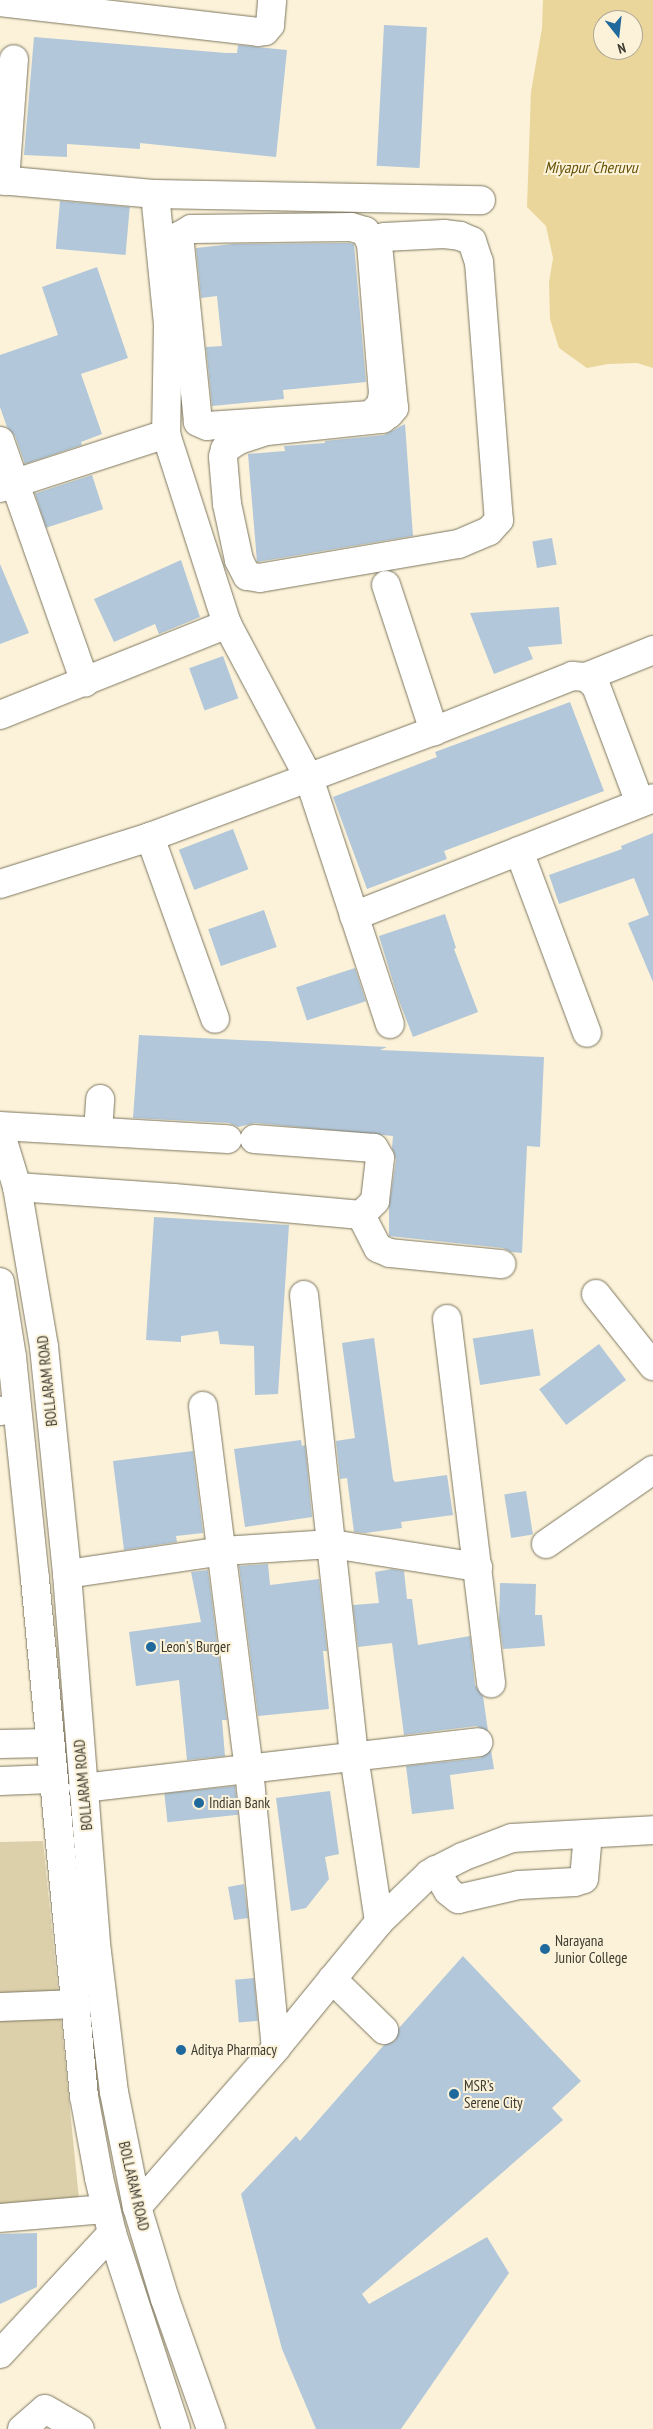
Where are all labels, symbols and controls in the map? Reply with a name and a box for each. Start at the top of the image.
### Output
north arrow [593,10,643,60]
text: N [616,39,628,58]
water label: Miyapur Cheruvu [544,157,638,177]
street label: BOLLARAM ROAD [33,1335,61,1427]
place label: Leon's Burger [161,1638,230,1656]
marker: Leon's Burger [145,1641,157,1653]
street label: BOLLARAM ROAD [70,1739,96,1831]
place label: Indian Bank [209,1794,270,1812]
marker: Indian Bank [193,1797,205,1809]
place label: Narayana Junior College [555,1931,627,1966]
marker: Narayana Junior College [539,1943,551,1955]
place label: Aditya Pharmacy [191,2041,277,2059]
marker: Aditya Pharmacy [175,2044,187,2056]
place label: MSR’s Serene City [464,2076,523,2111]
marker: MSR’s Serene City [448,2088,460,2100]
street label: BOLLARAM ROAD [115,2140,153,2232]

